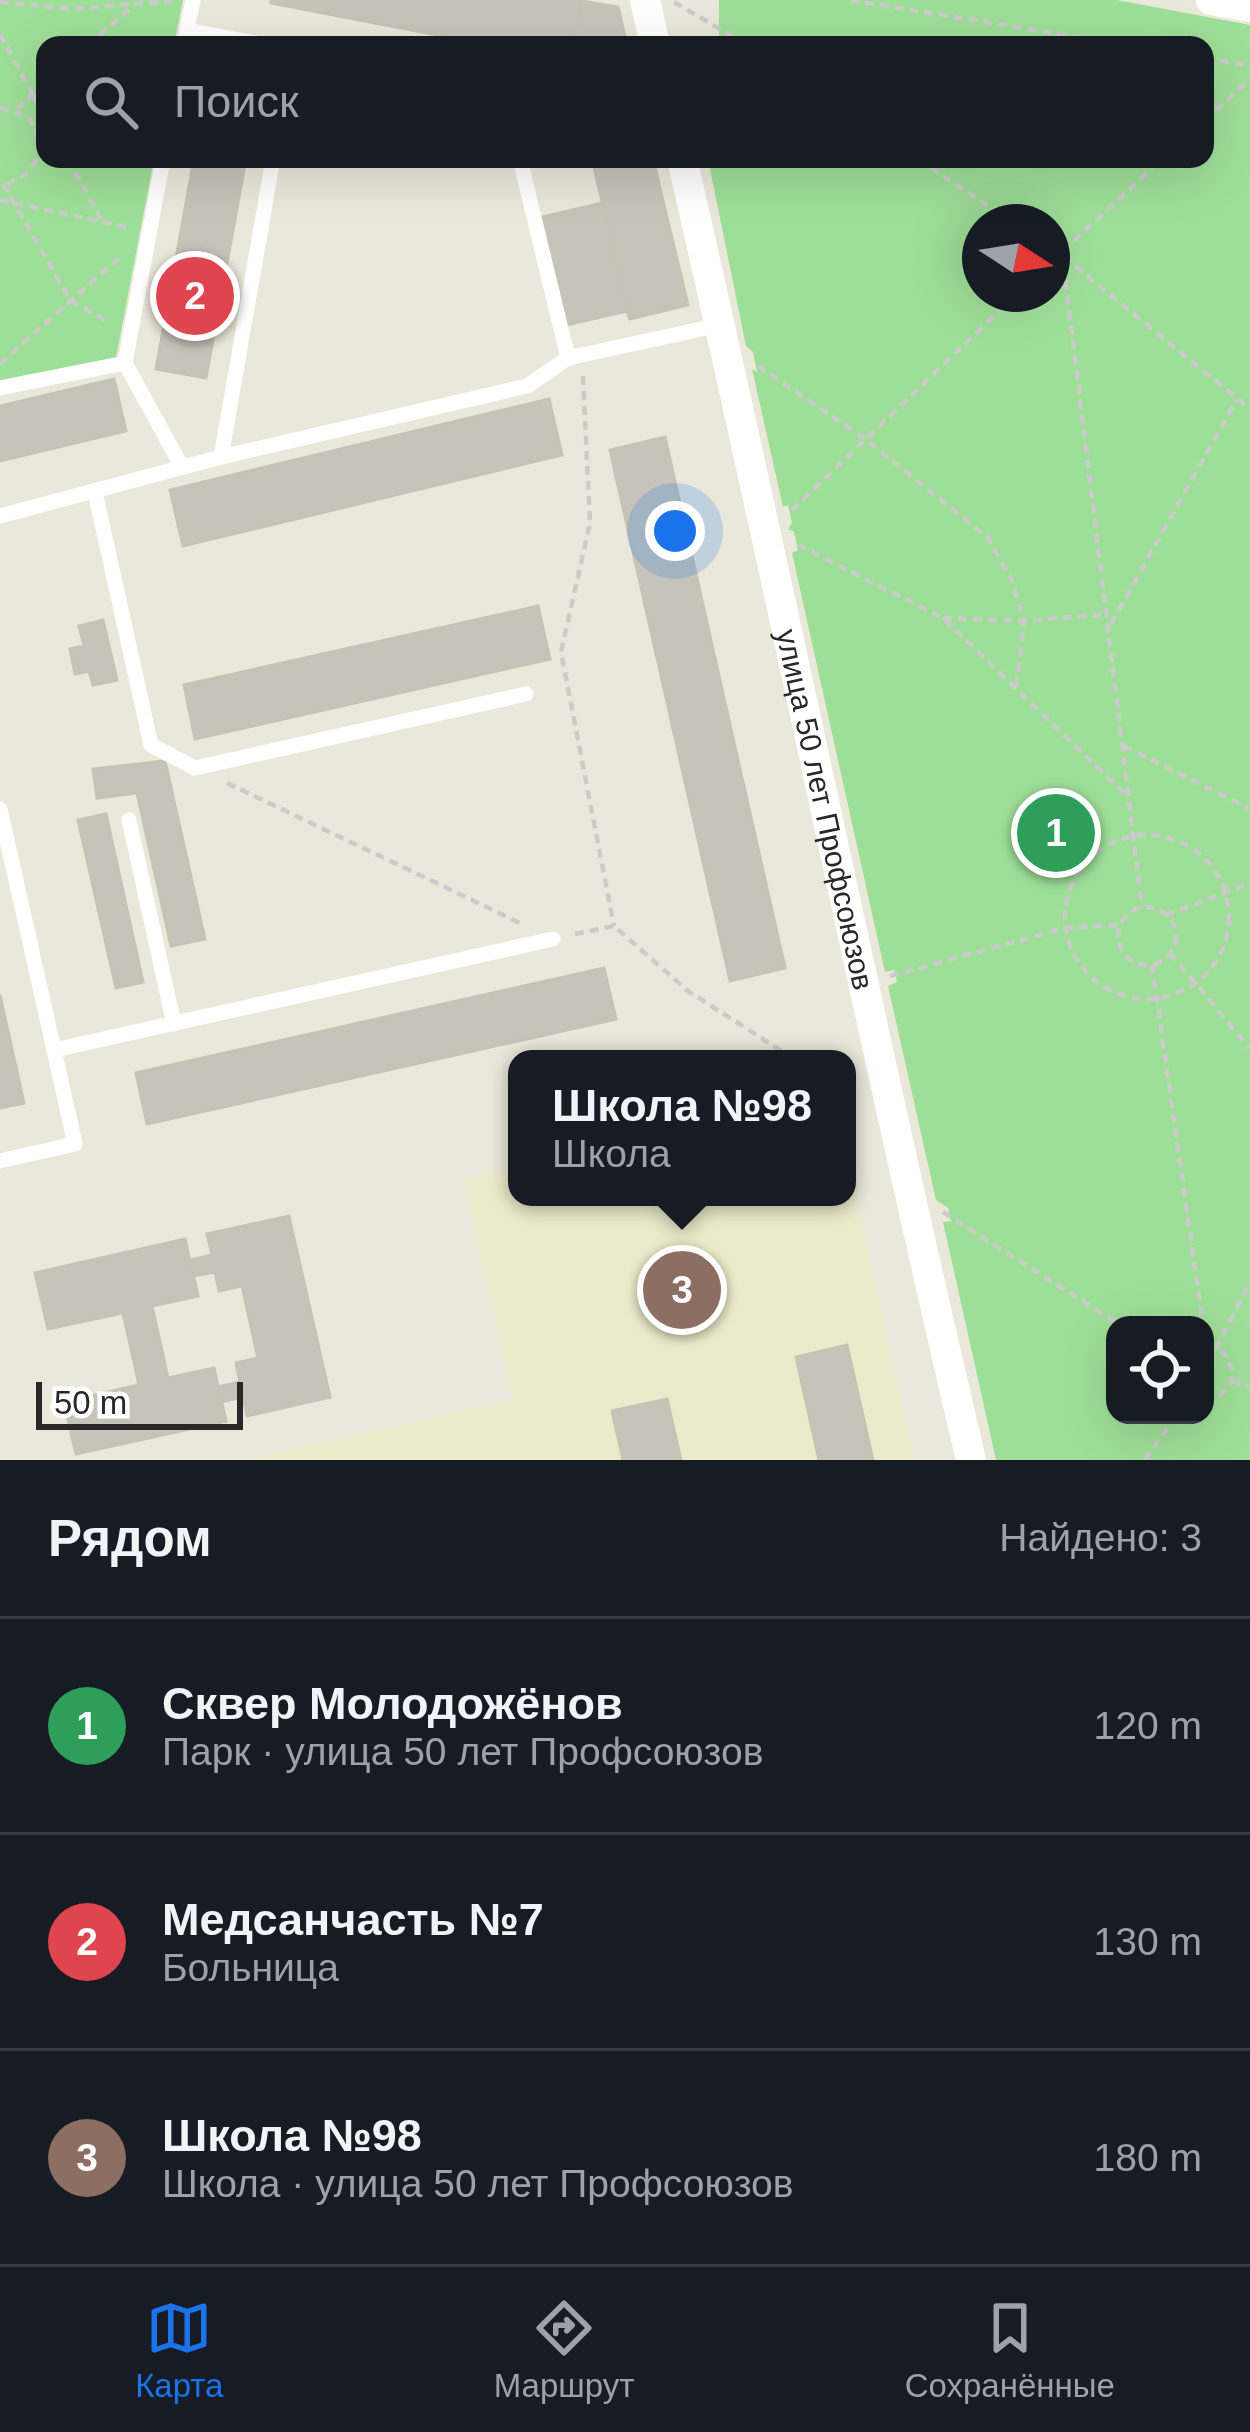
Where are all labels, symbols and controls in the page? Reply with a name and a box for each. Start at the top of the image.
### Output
search box [36,36,1214,168]
icon: search [78,69,144,135]
text: Поиск [174,76,299,127]
north arrow [962,204,1070,312]
pin: 2 [156,251,234,341]
your location [645,501,705,561]
street label: улица 50 лет Профсоюзов [771,626,881,993]
pin: 1 [1017,788,1095,878]
popup [508,1050,856,1206]
text: Школа №98 [552,1080,812,1131]
text: Школа [552,1132,671,1175]
pin: 3 [643,1245,721,1335]
map controls [1106,1316,1214,1424]
button: locate [1106,1316,1214,1424]
scale bar [36,1376,243,1429]
text: 50 m [54,1384,127,1421]
text: Рядом [48,1510,212,1567]
text: Найдено: 3 [999,1516,1202,1559]
text: Сквер Молодожёнов [162,1678,623,1729]
text: 1 [76,1704,98,1747]
text: 120 m [1094,1704,1202,1747]
text: Парк · улица 50 лет Профсоюзов [162,1730,763,1773]
text: Медсанчасть №7 [162,1894,544,1945]
text: 2 [76,1920,98,1963]
text: 130 m [1094,1920,1202,1963]
text: Больница [162,1946,339,1989]
text: Школа №98 [162,2110,422,2161]
text: 3 [76,2136,98,2179]
text: 180 m [1094,2136,1202,2179]
text: Школа · улица 50 лет Профсоюзов [162,2162,794,2205]
tab: Карта [135,2295,223,2405]
tab: Маршрут [494,2295,634,2405]
tab: Сохранённые [905,2295,1115,2405]

